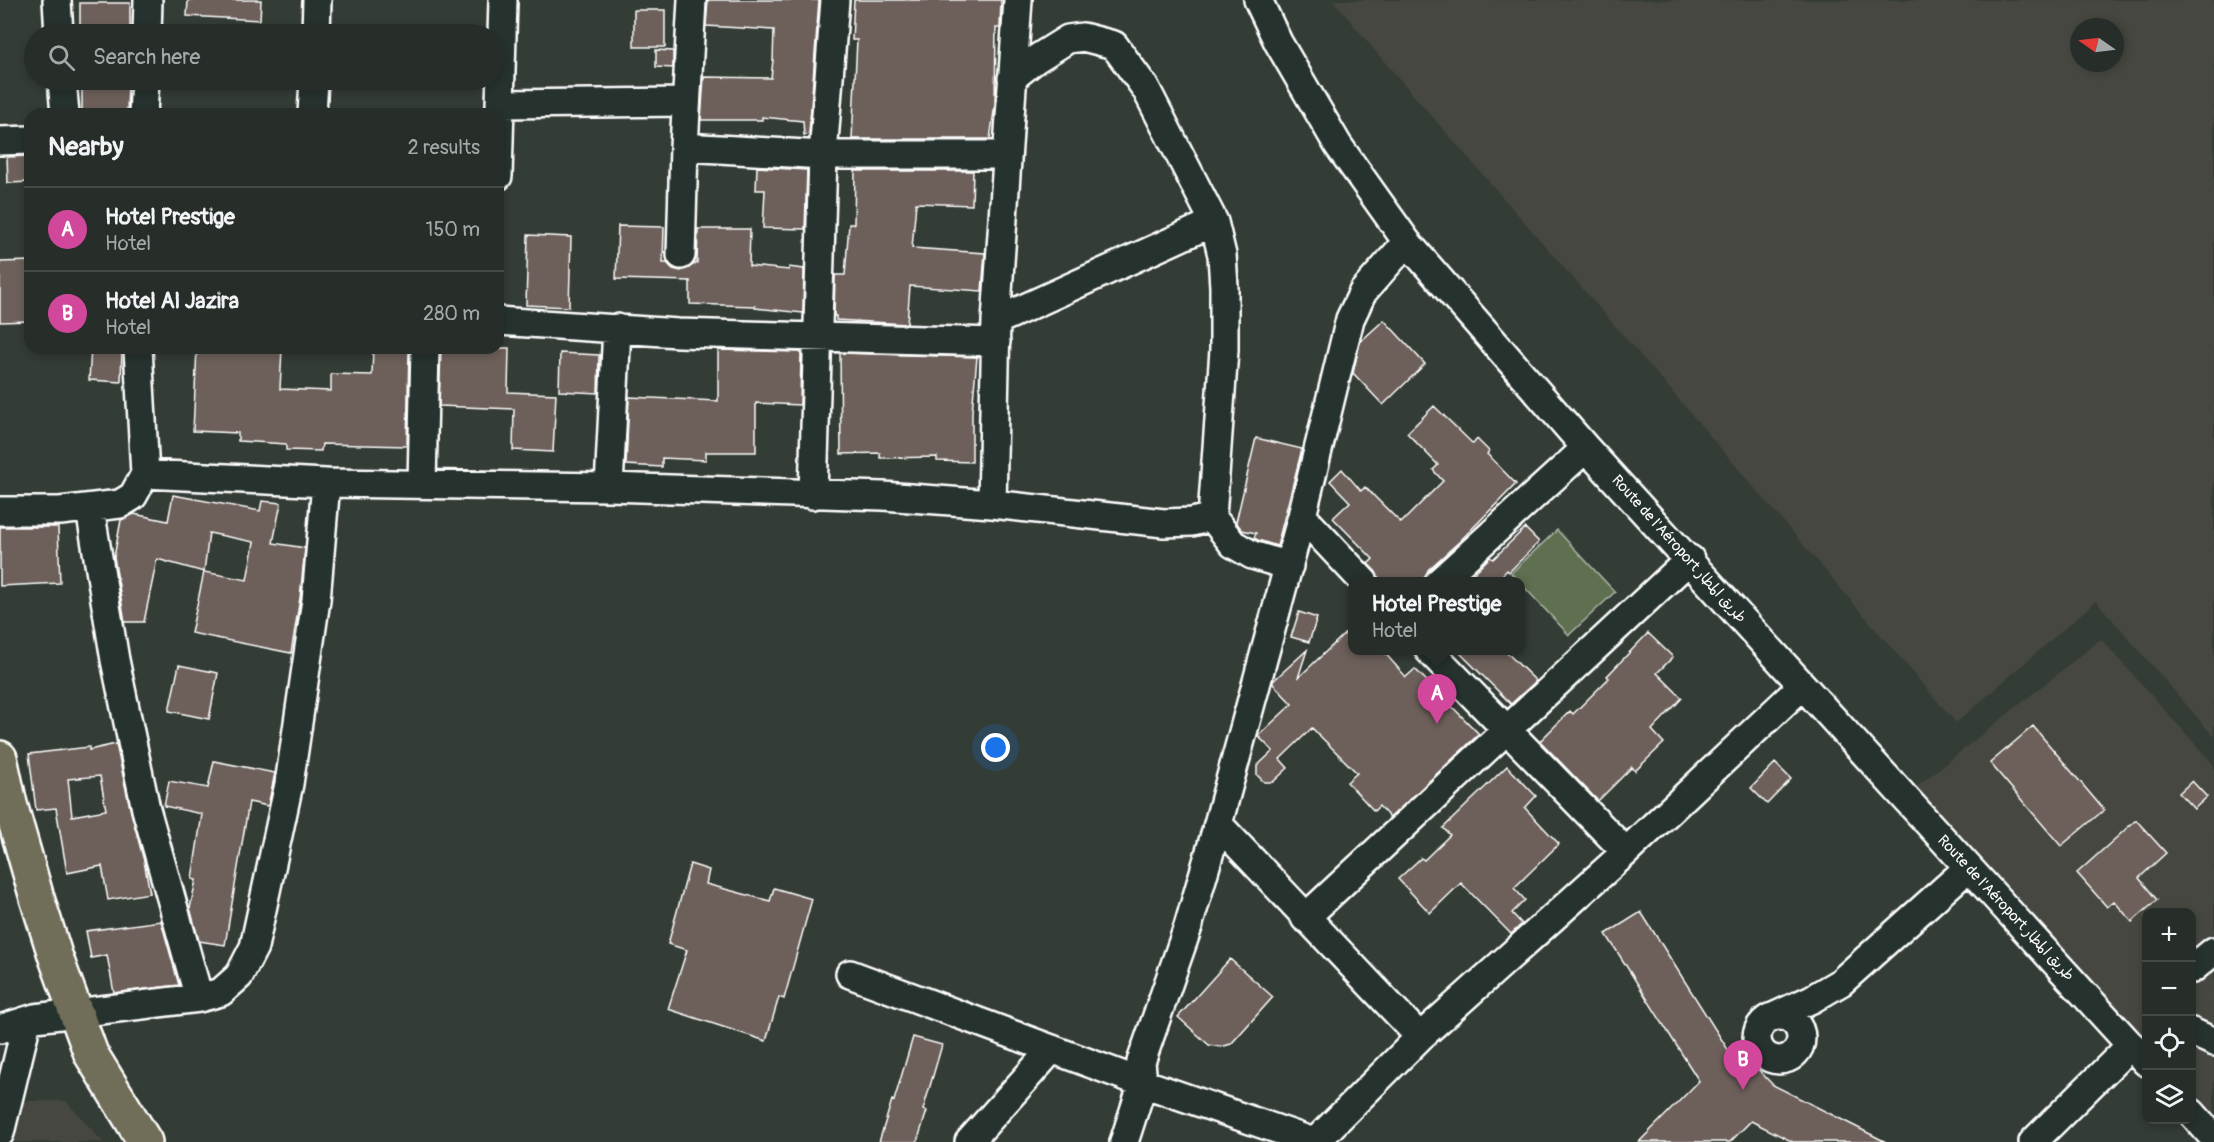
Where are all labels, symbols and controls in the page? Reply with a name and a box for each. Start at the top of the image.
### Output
north arrow [2070,18,2124,72]
search box [24,24,504,90]
icon: search [45,41,78,74]
text: Search here [93,43,200,71]
text: Nearby [48,131,124,163]
text: 2 results [408,135,480,160]
text: Hotel Prestige [105,203,235,231]
text: A [61,217,74,242]
text: 150 m [426,217,480,242]
text: Hotel [105,231,151,256]
text: Hotel Al Jazira [105,287,239,315]
text: B [62,301,73,326]
text: 280 m [423,301,480,326]
text: Hotel [105,315,151,340]
street label: Route de l'Aéroport طريق المطار [1607,471,1751,627]
popup [1348,577,1525,655]
text: Hotel Prestige [1372,590,1501,618]
text: Hotel [1372,618,1418,643]
pin: A [1418,674,1456,724]
your location [981,733,1010,762]
street label: Route de l'Aéroport طريق المطار [1933,831,2079,985]
map controls [2142,908,2196,1124]
button: + [2142,908,2196,962]
button: − [2142,962,2196,1016]
button: locate [2142,1016,2196,1070]
pin: B [1724,1040,1762,1090]
button: layers [2142,1070,2196,1124]

